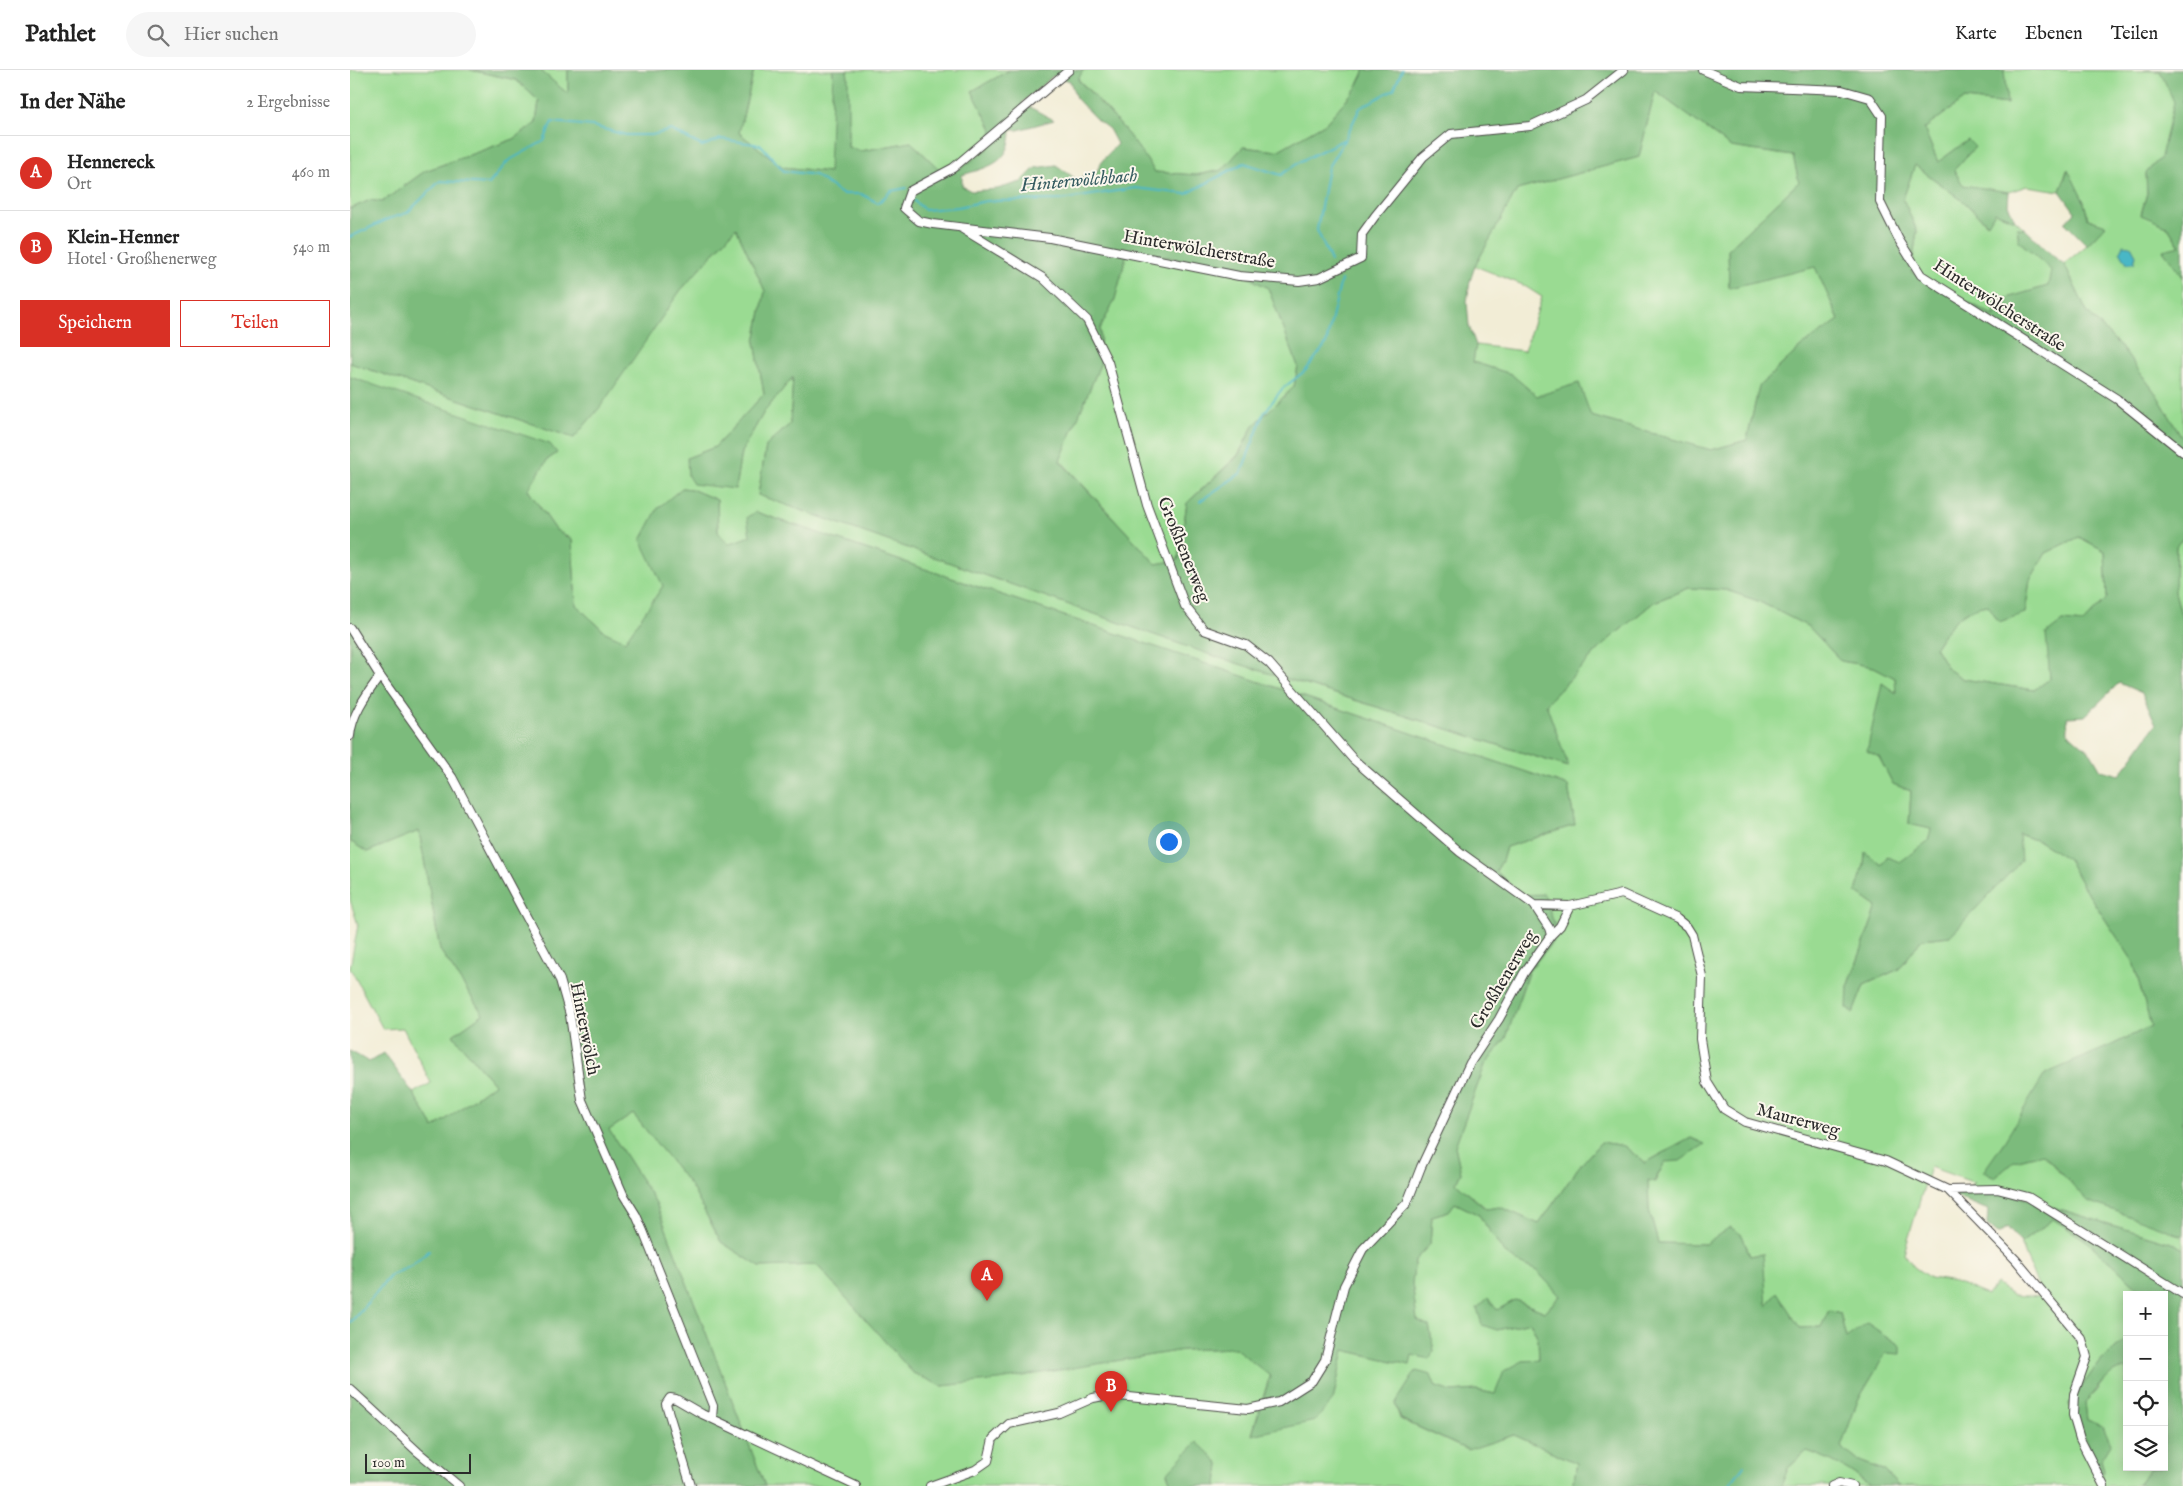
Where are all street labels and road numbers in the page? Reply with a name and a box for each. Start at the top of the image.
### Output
street label: Hinterwölcherstraße [1121,225,1277,275]
street label: Hinterwölcherstraße [1928,255,2070,357]
street label: Großhenerweg [1151,494,1215,606]
street label: Großhenerweg [1465,926,1543,1034]
street label: Hinterwölch [564,980,604,1078]
street label: Maurerweg [1754,1099,1842,1143]

